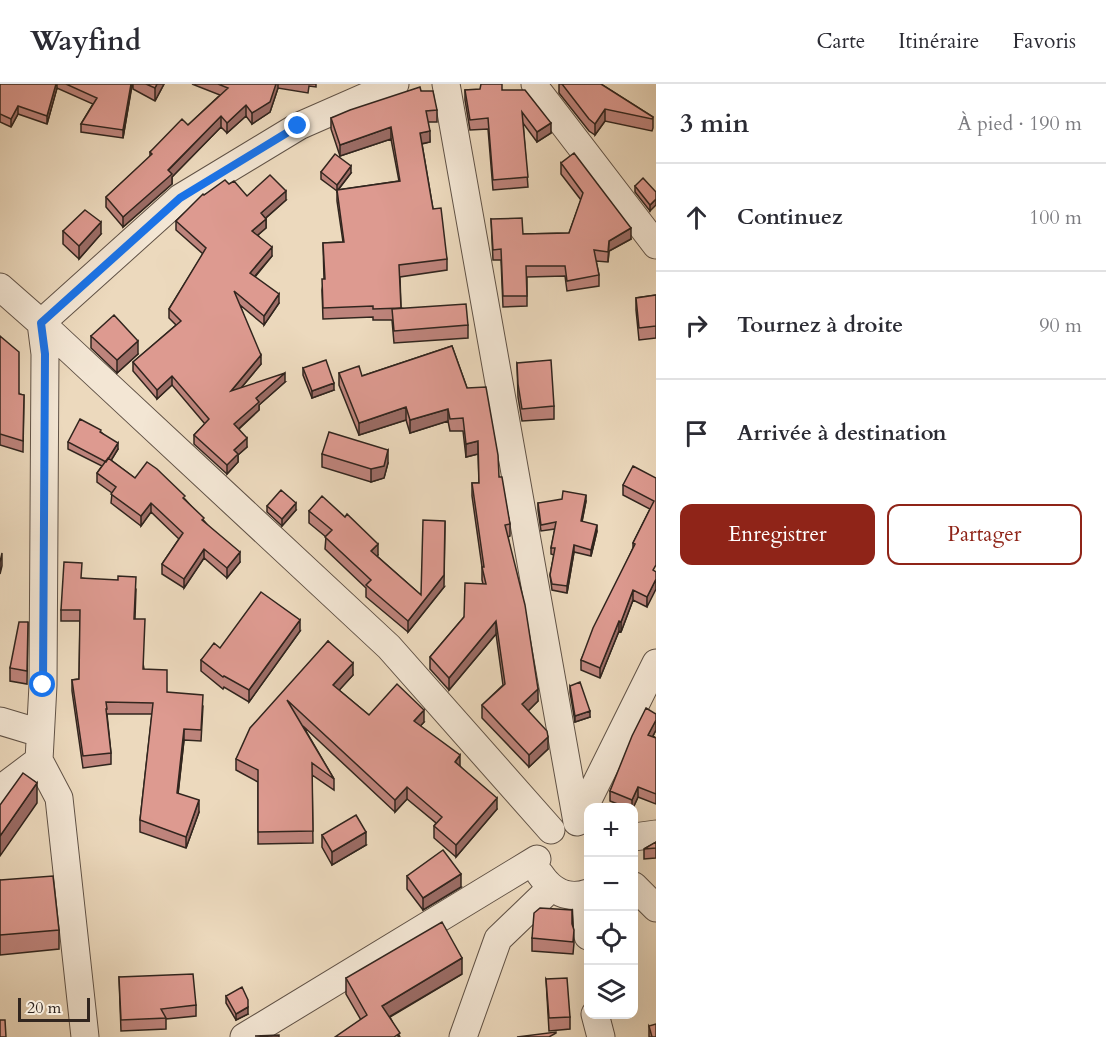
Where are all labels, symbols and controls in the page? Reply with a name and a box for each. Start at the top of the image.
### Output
text: Wayfind [30,22,141,60]
text: Carte [816,27,865,56]
text: Itinéraire [898,27,979,56]
text: Favoris [1012,27,1076,56]
text: 3 min [680,106,749,141]
text: À pied · 190 m [958,110,1082,137]
route end [284,112,310,138]
icon: ahead [680,201,713,234]
text: Continuez [737,202,843,232]
text: 100 m [1029,204,1082,231]
icon: right [680,309,713,342]
text: Tournez à droite [737,310,903,340]
text: 90 m [1039,312,1082,339]
icon: arrive [680,417,713,450]
text: Arrivée à destination [737,418,947,448]
button: Enregistrer [680,504,875,565]
button: Partager [887,504,1082,565]
route start [29,671,55,697]
map controls [584,803,638,1019]
button: + [584,803,638,857]
button: − [584,857,638,911]
button: locate [584,911,638,965]
button: layers [584,965,638,1019]
scale bar [18,995,90,1022]
text: 20 m [27,997,61,1019]

